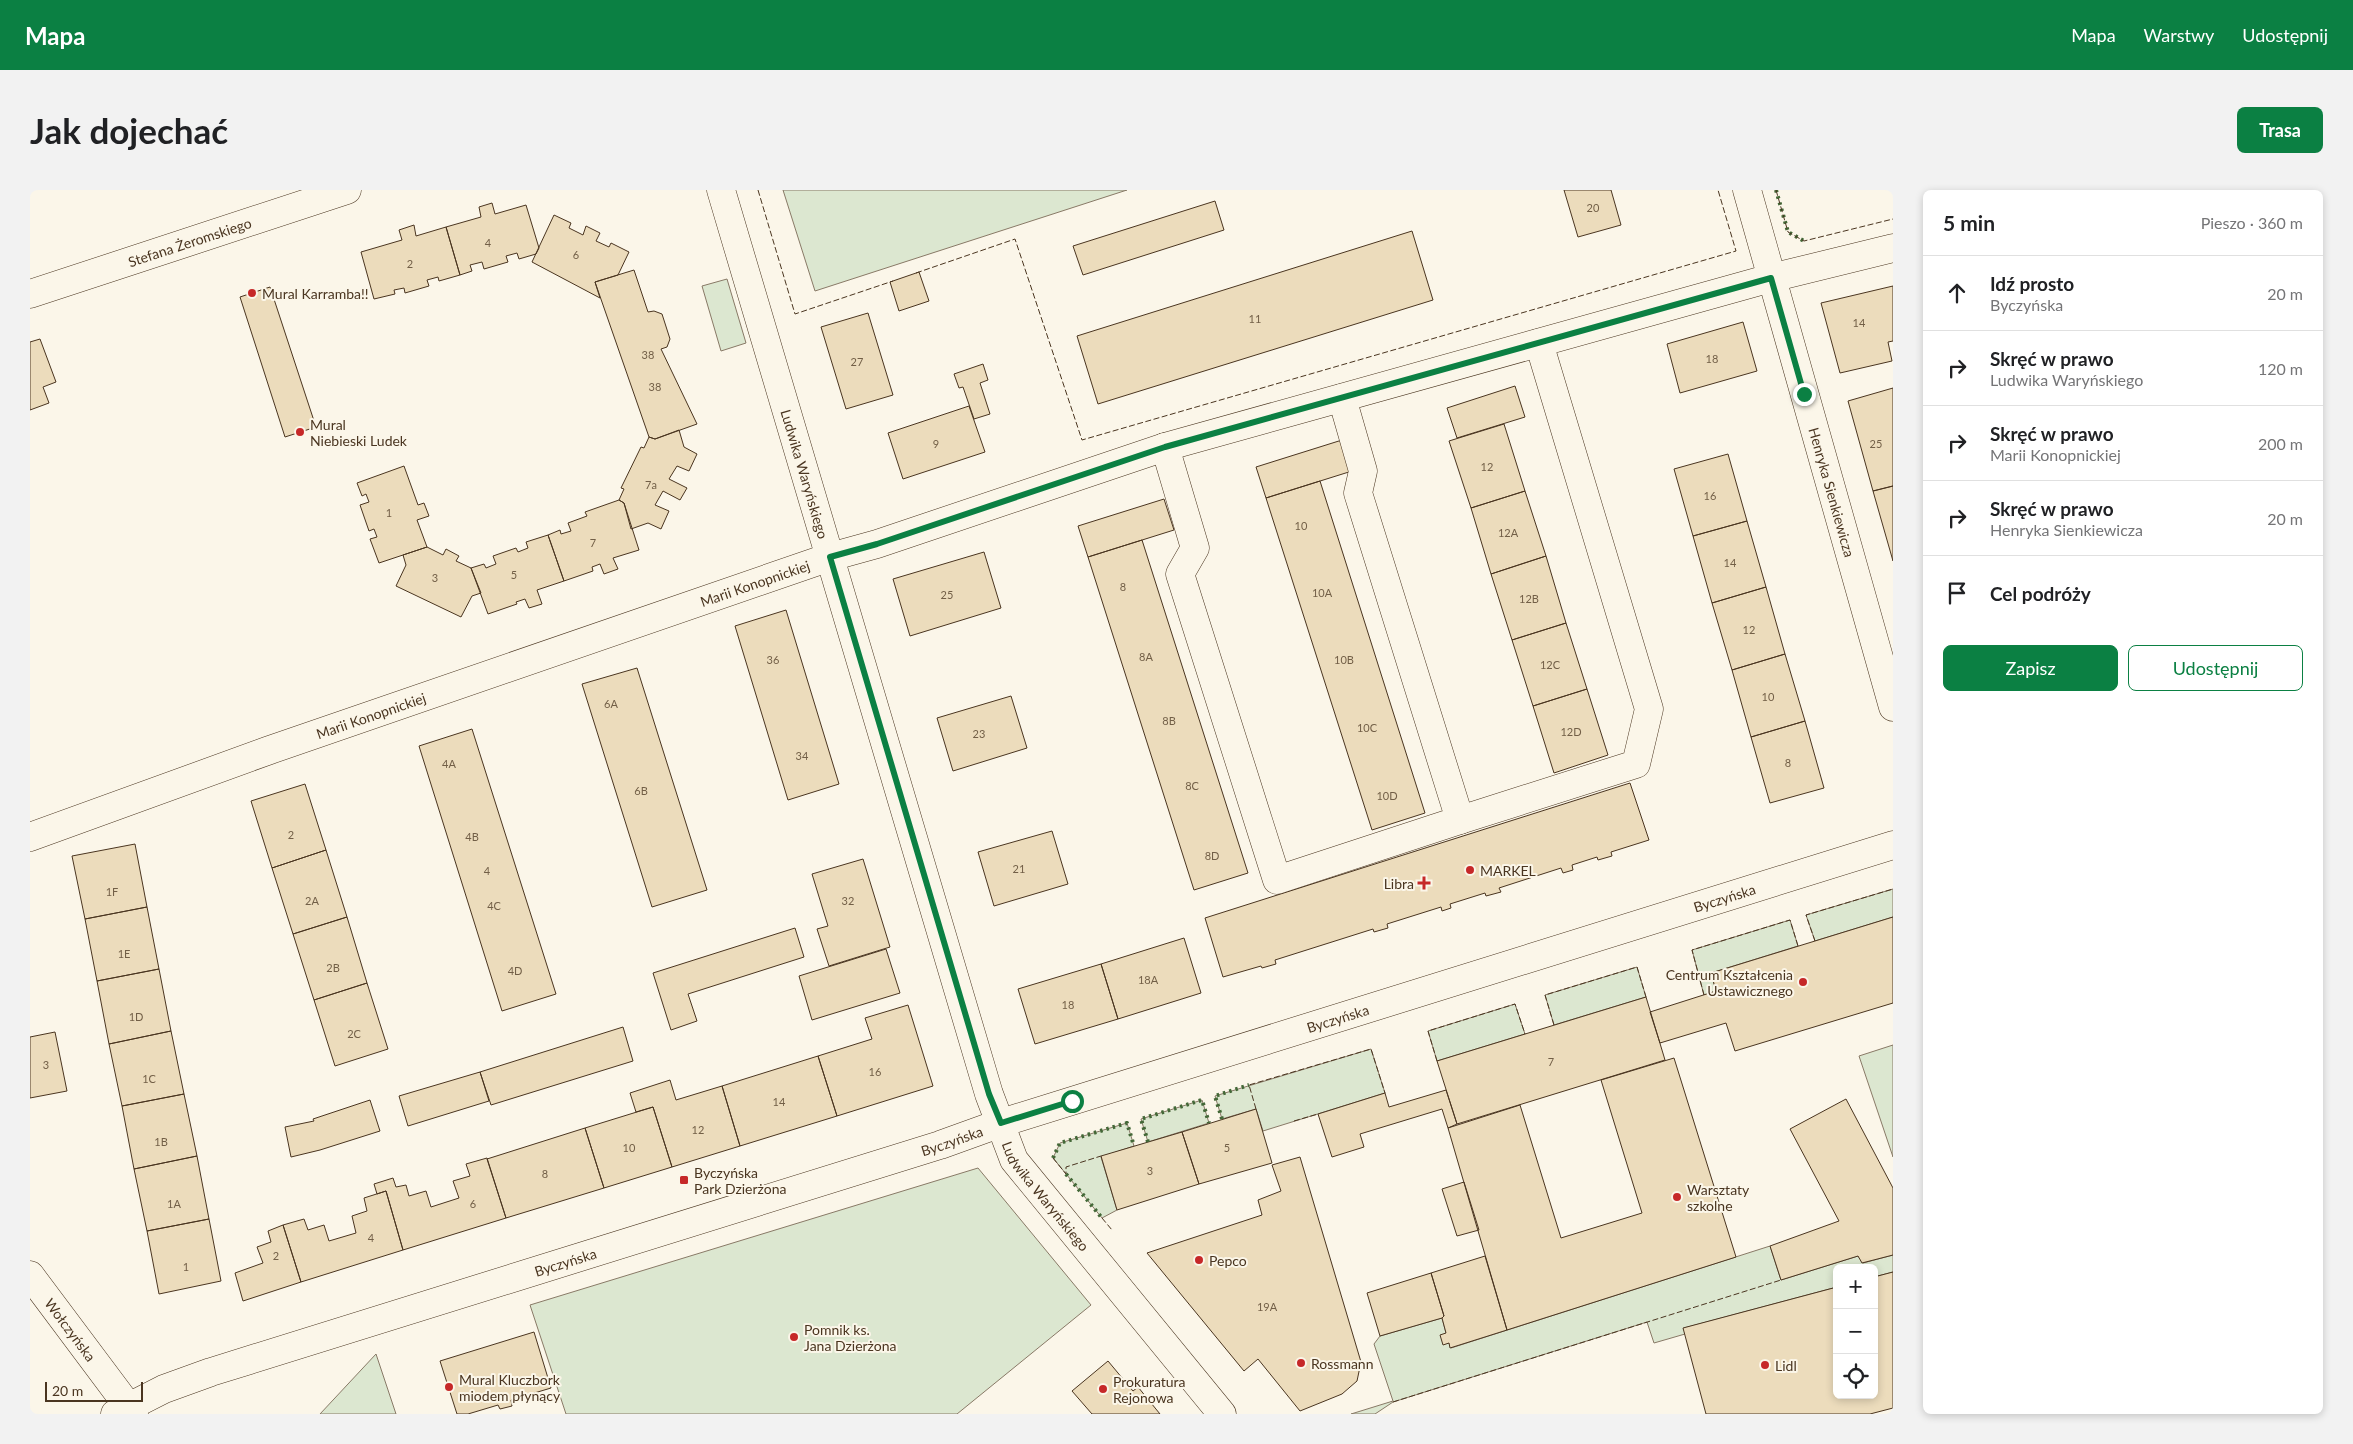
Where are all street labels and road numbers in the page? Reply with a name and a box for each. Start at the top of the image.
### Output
street label: Stefana Żeromskiego [126,213,253,270]
street label: Ludwika Waryńskiego [778,407,832,541]
street label: Henryka Sienkiewicza [1806,425,1859,559]
street label: Marii Konopnickiej [698,556,812,610]
street label: Marii Konopnickiej [314,688,428,742]
street label: Byczyńska [1691,880,1757,915]
street label: Byczyńska [1305,1000,1371,1036]
street label: Byczyńska [919,1122,985,1159]
street label: Ludwika Waryńskiego [999,1139,1093,1254]
street label: Byczyńska [532,1244,598,1279]
street label: Wołczyńska [42,1295,100,1364]

